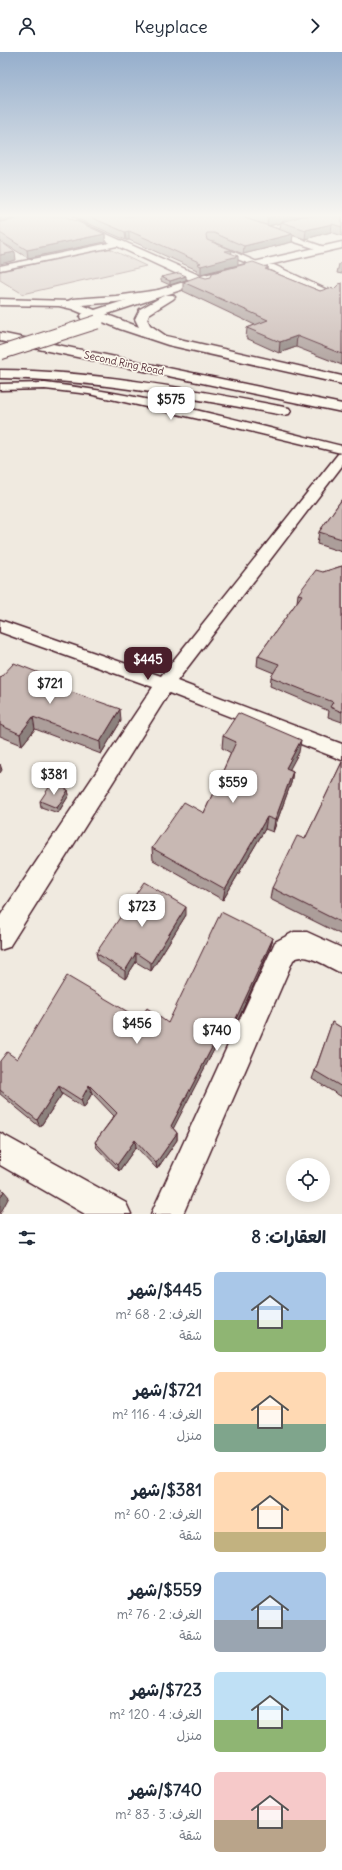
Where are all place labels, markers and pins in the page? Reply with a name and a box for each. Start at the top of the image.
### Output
pin: $575 [147,387,195,421]
pin: $445 [124,647,172,681]
pin: $721 [26,671,74,705]
pin: $381 [30,762,78,796]
pin: $559 [209,770,257,804]
pin: $723 [118,894,166,928]
pin: $456 [113,1011,161,1045]
pin: $740 [193,1018,241,1052]

